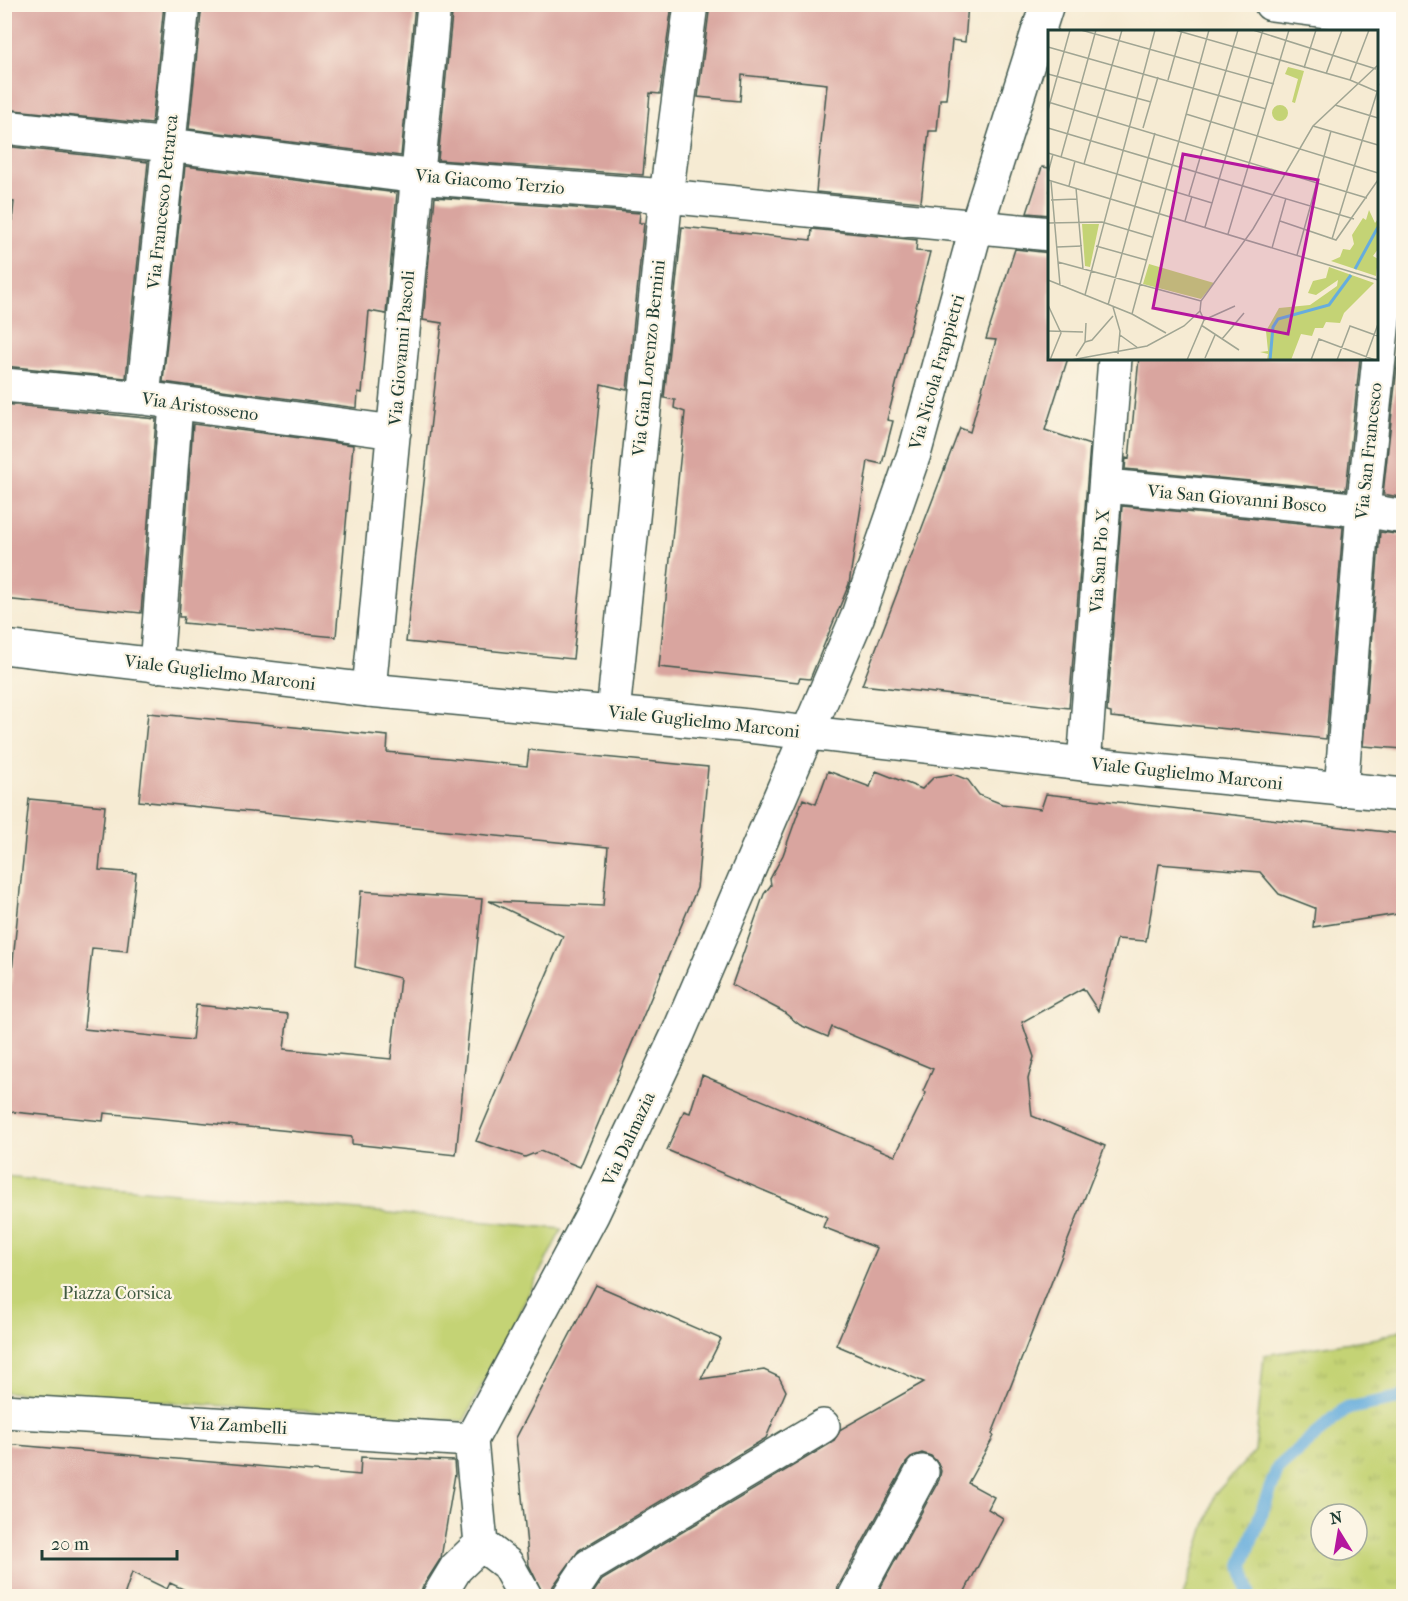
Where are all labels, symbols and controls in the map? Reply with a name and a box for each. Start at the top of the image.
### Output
inset map [1048,30,1378,360]
street label: Via Francesco Petrarca [143,113,183,291]
street label: Via Giacomo Terzio [413,165,566,199]
street label: Via Gian Lorenzo Bernini [628,258,670,458]
street label: Via Giovanni Pascoli [385,269,419,428]
street label: Via Nicola Frappietri [905,291,969,453]
street label: Via San Francesco [1351,381,1387,522]
street label: Via Aristosseno [139,388,260,426]
street label: Via San Giovanni Bosco [1146,481,1327,517]
street label: Via San Pio X [1086,508,1114,615]
street label: Viale Guglielmo Marconi [122,651,317,695]
street label: Viale Guglielmo Marconi [606,701,801,743]
street label: Viale Guglielmo Marconi [1089,753,1284,795]
street label: Via Dalmazia [598,1088,660,1190]
park label: Piazza Corsica [62,1283,172,1304]
street label: Via Zambelli [187,1413,288,1439]
north arrow [1309,1502,1369,1562]
text: N [1328,1507,1345,1528]
scale bar [42,1523,177,1561]
text: 20 m [51,1534,89,1555]

